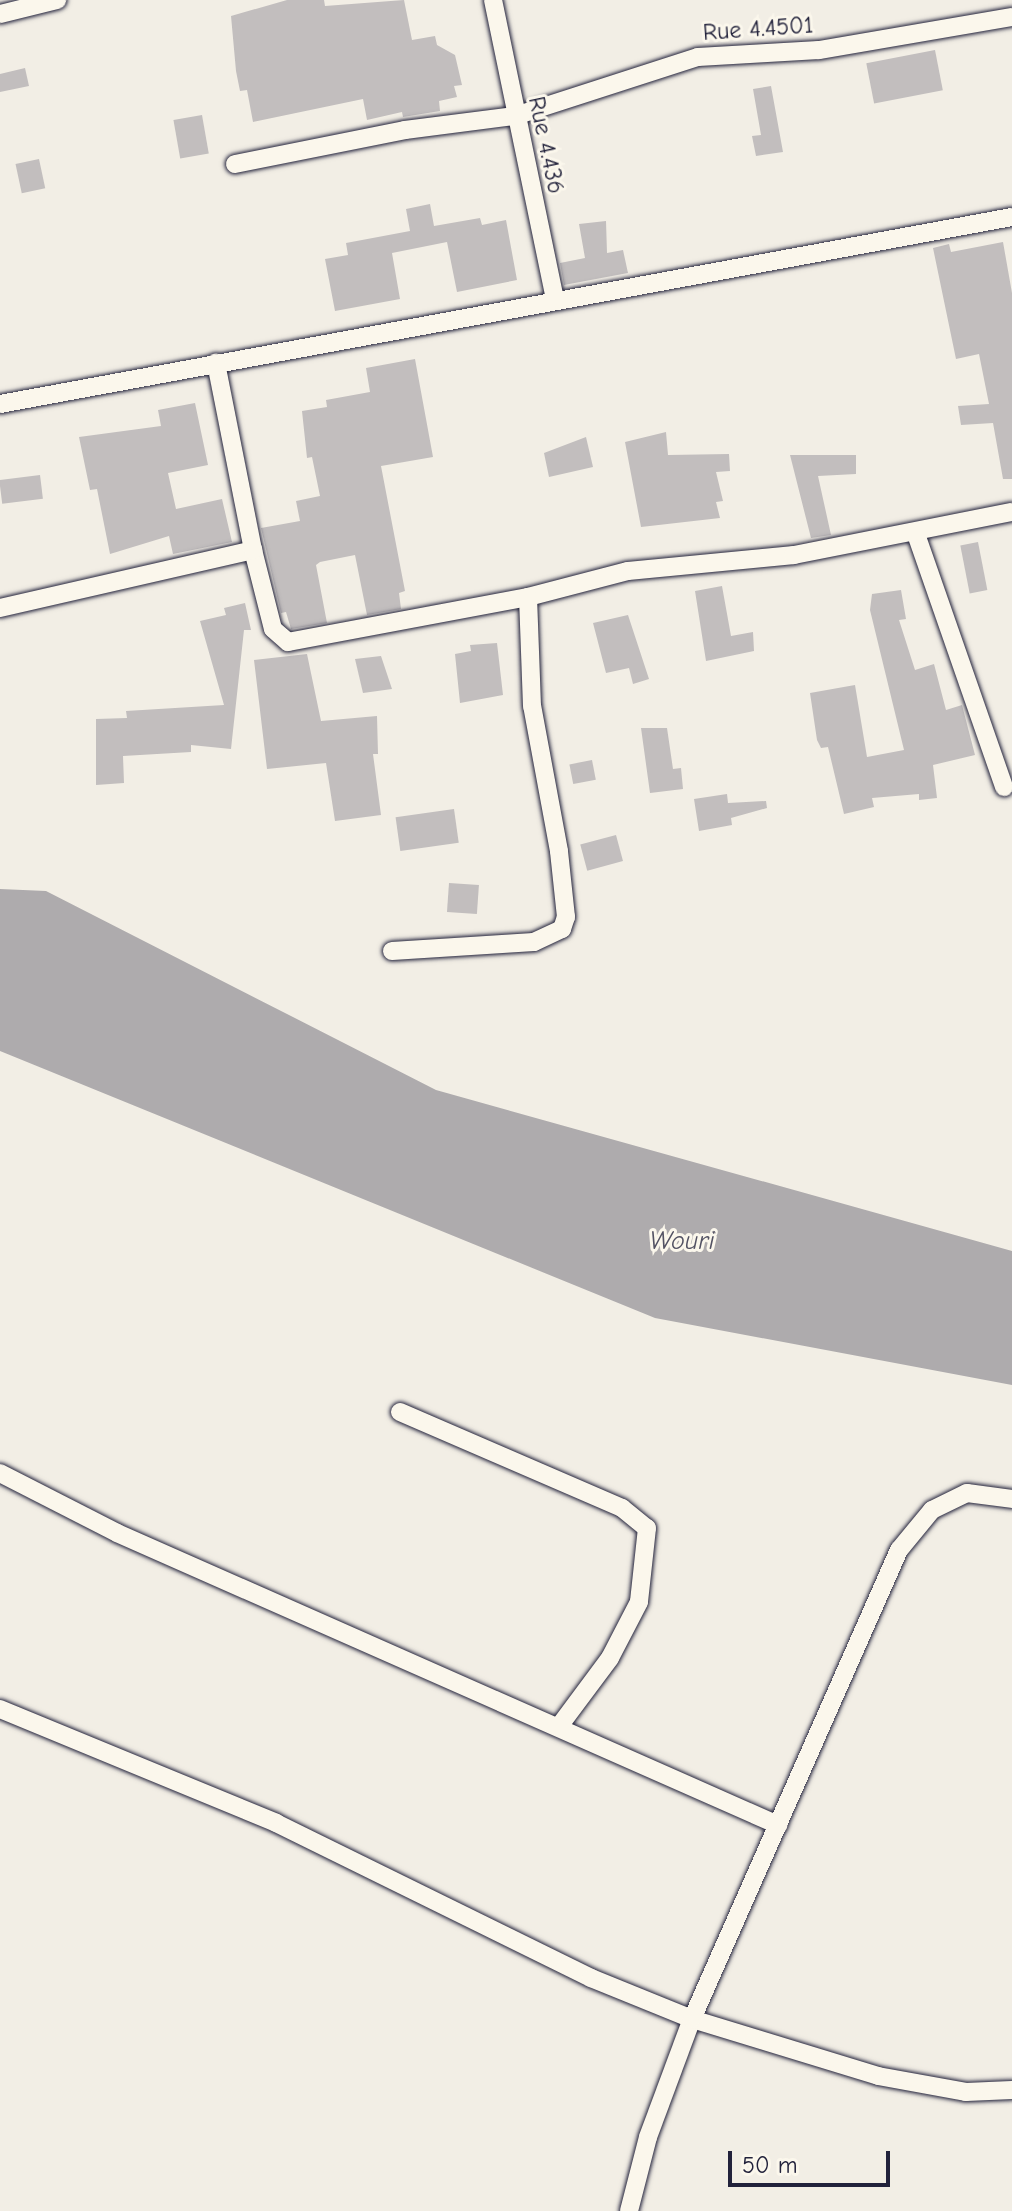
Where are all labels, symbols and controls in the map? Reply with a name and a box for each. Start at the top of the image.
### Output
street label: Rue 4.4501 [702,11,814,47]
street label: Rue 4.436 [522,94,570,196]
water label: Wouri [649,1226,715,1258]
scale bar [732,2135,894,2185]
text: 50 m [742,2151,798,2179]

